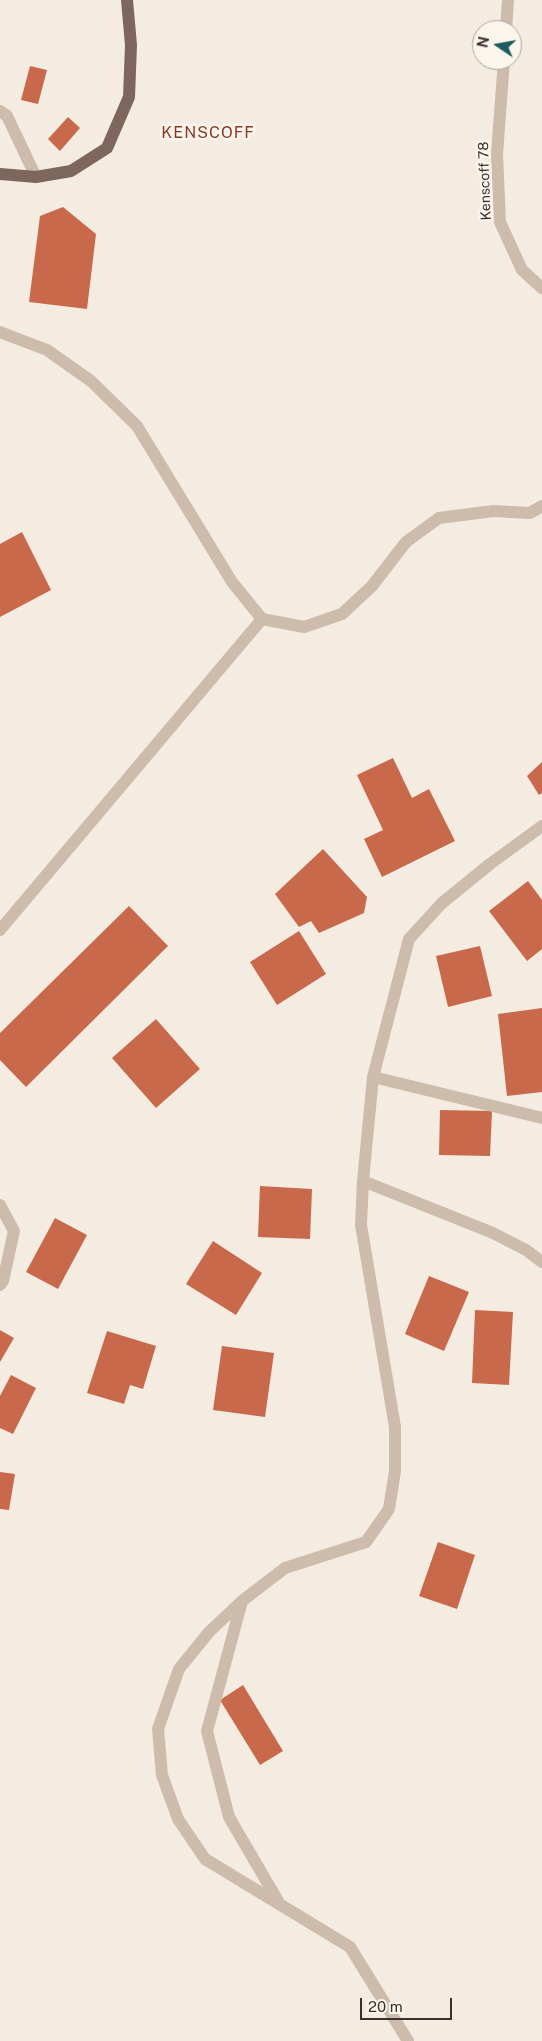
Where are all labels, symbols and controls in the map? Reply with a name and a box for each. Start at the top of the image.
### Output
north arrow [472,20,522,70]
text: N [474,35,492,49]
district label: KENSCOFF [160,123,256,143]
street label: Kenscoff 78 [475,141,495,221]
scale bar [362,1988,454,2020]
text: 20 m [368,1998,403,2015]

